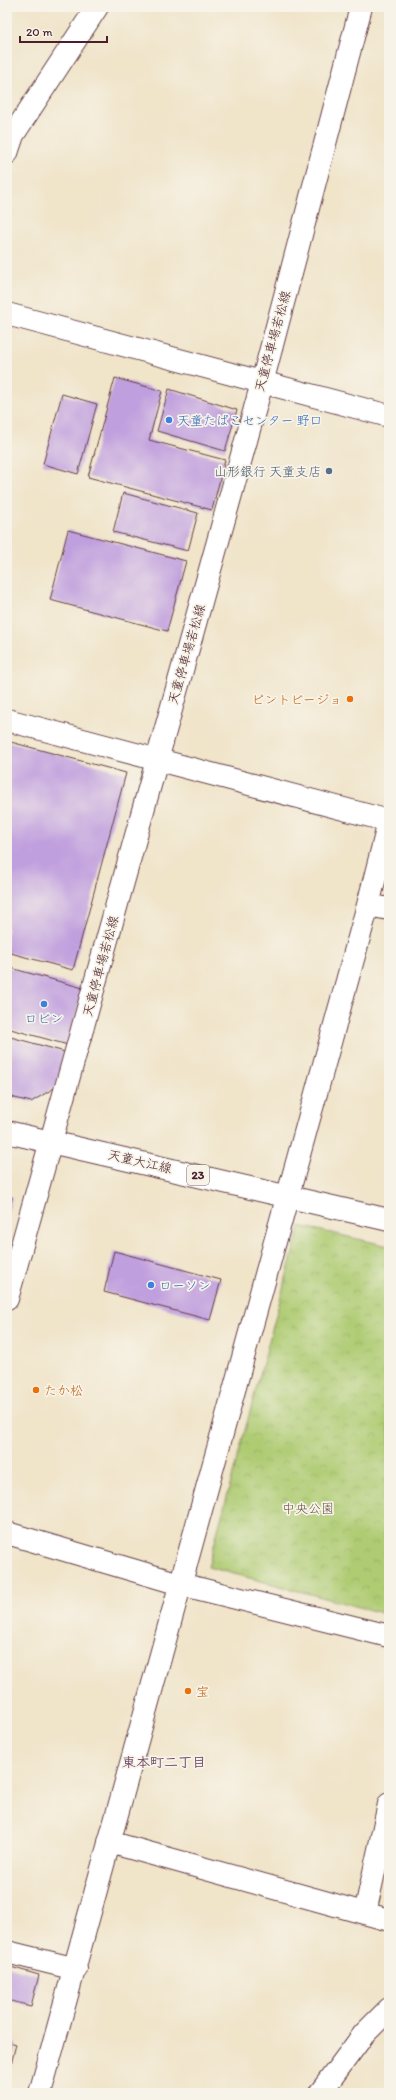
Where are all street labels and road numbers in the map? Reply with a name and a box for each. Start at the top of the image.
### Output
street label: 天童停車場若松線 [252,288,293,393]
street label: 天童停車場若松線 [165,601,208,706]
street label: 天童停車場若松線 [80,913,121,1018]
street label: 天童大江線 [107,1147,174,1176]
road number: 23 [187,1165,209,1185]

